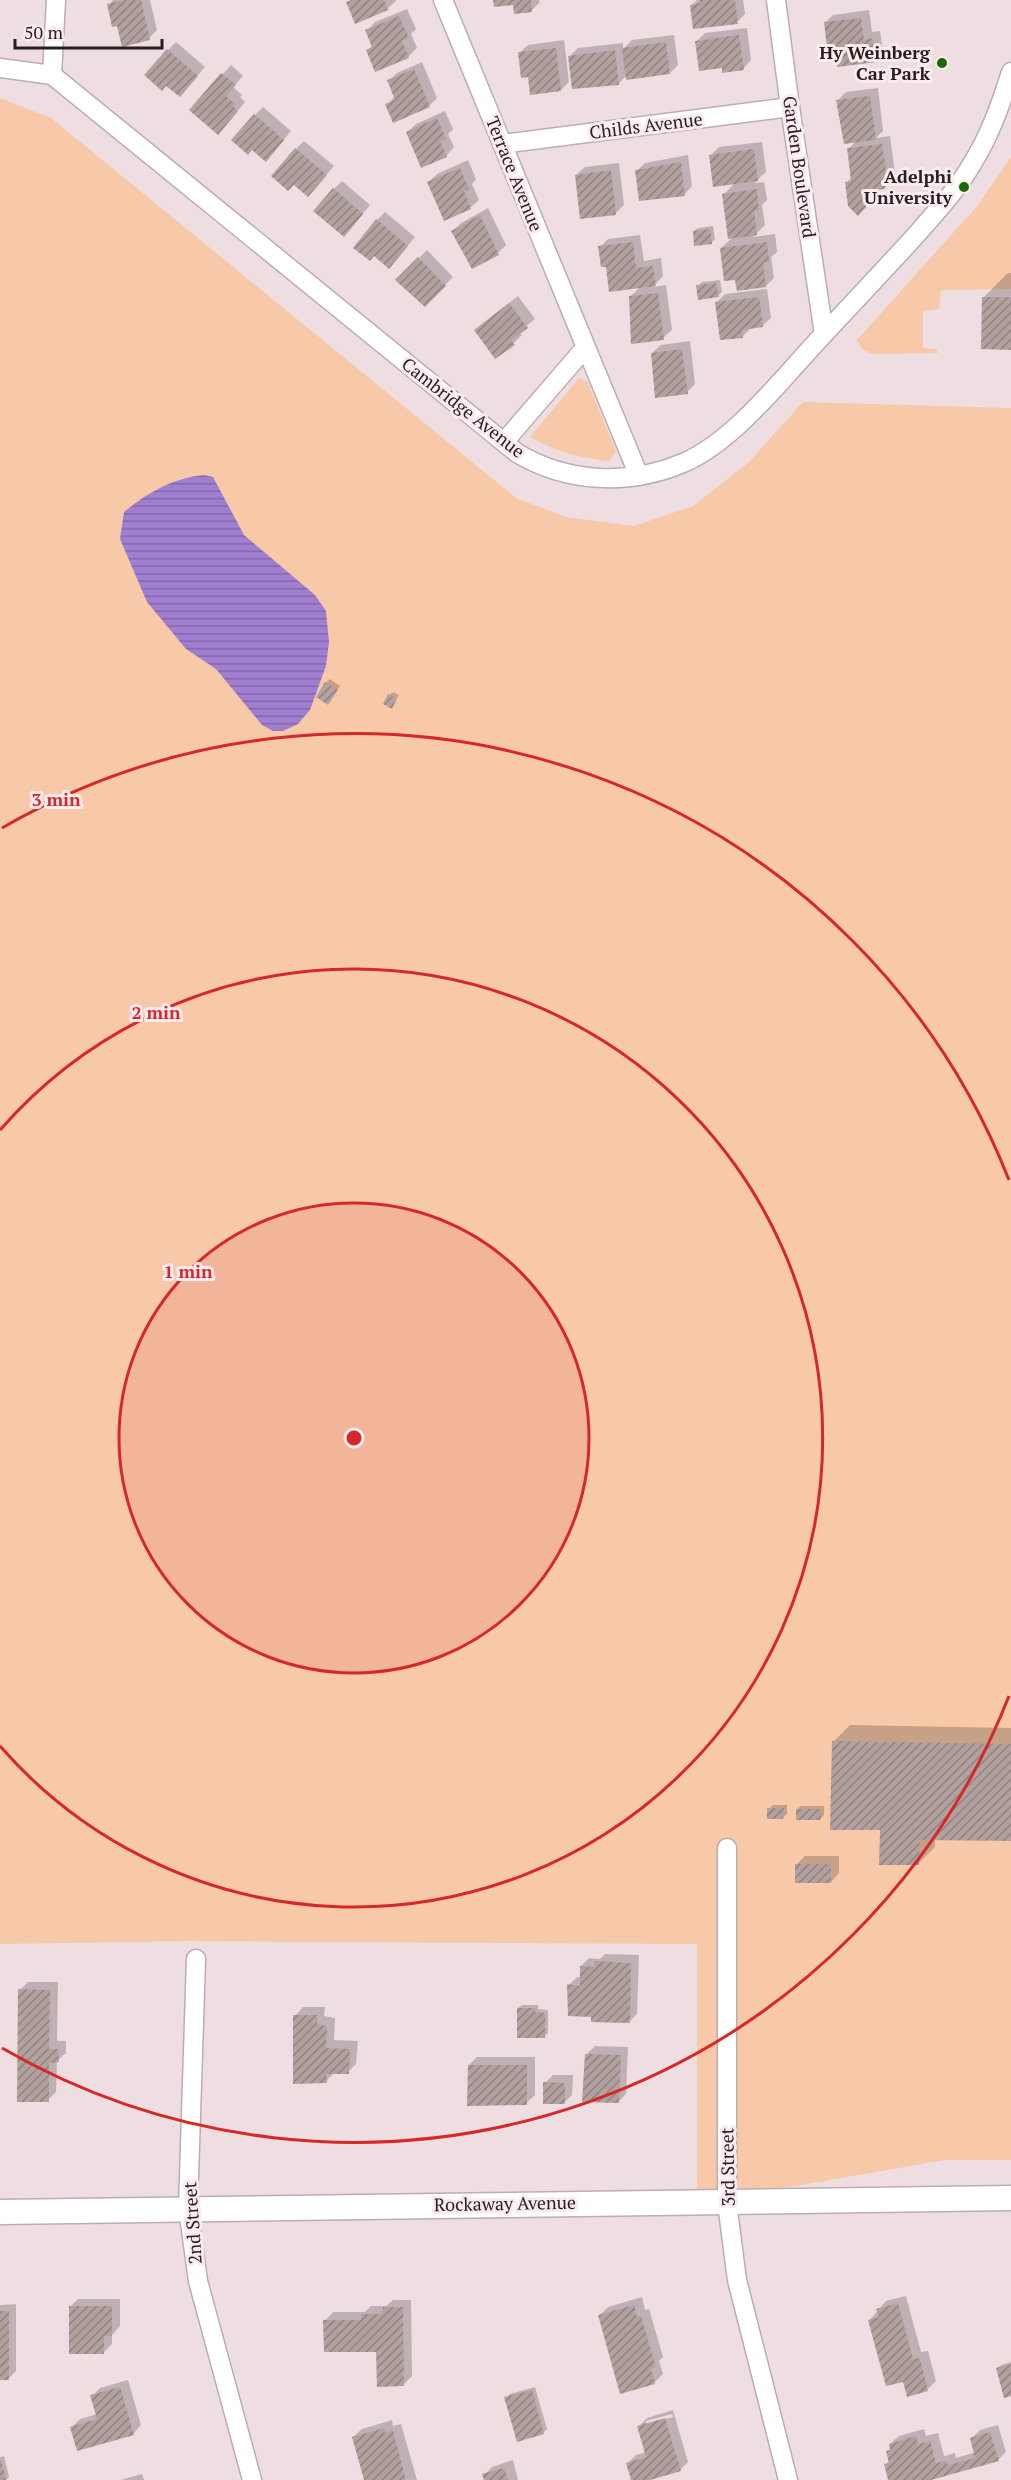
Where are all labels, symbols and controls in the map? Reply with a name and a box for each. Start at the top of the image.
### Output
scale bar [15,12,162,50]
text: 50 m [24,20,64,44]
place label: Hy Weinberg Car Park [819,40,931,85]
marker: Hy Weinberg Car Park [935,56,949,70]
street label: Garden Boulevard [778,94,822,239]
street label: Childs Avenue [588,106,704,144]
street label: Terrace Avenue [481,113,549,235]
place label: Adelphi University [864,164,952,209]
marker: Adelphi University [957,180,971,194]
street label: Cambridge Avenue [397,352,530,463]
text: 3 min [31,787,81,811]
text: 2 min [131,1000,181,1024]
text: 1 min [163,1259,213,1283]
centre of rings [344,1428,364,1448]
street label: 3rd Street [714,2127,740,2207]
street label: 2nd Street [177,2181,207,2265]
street label: Rockaway Avenue [434,2190,576,2216]

